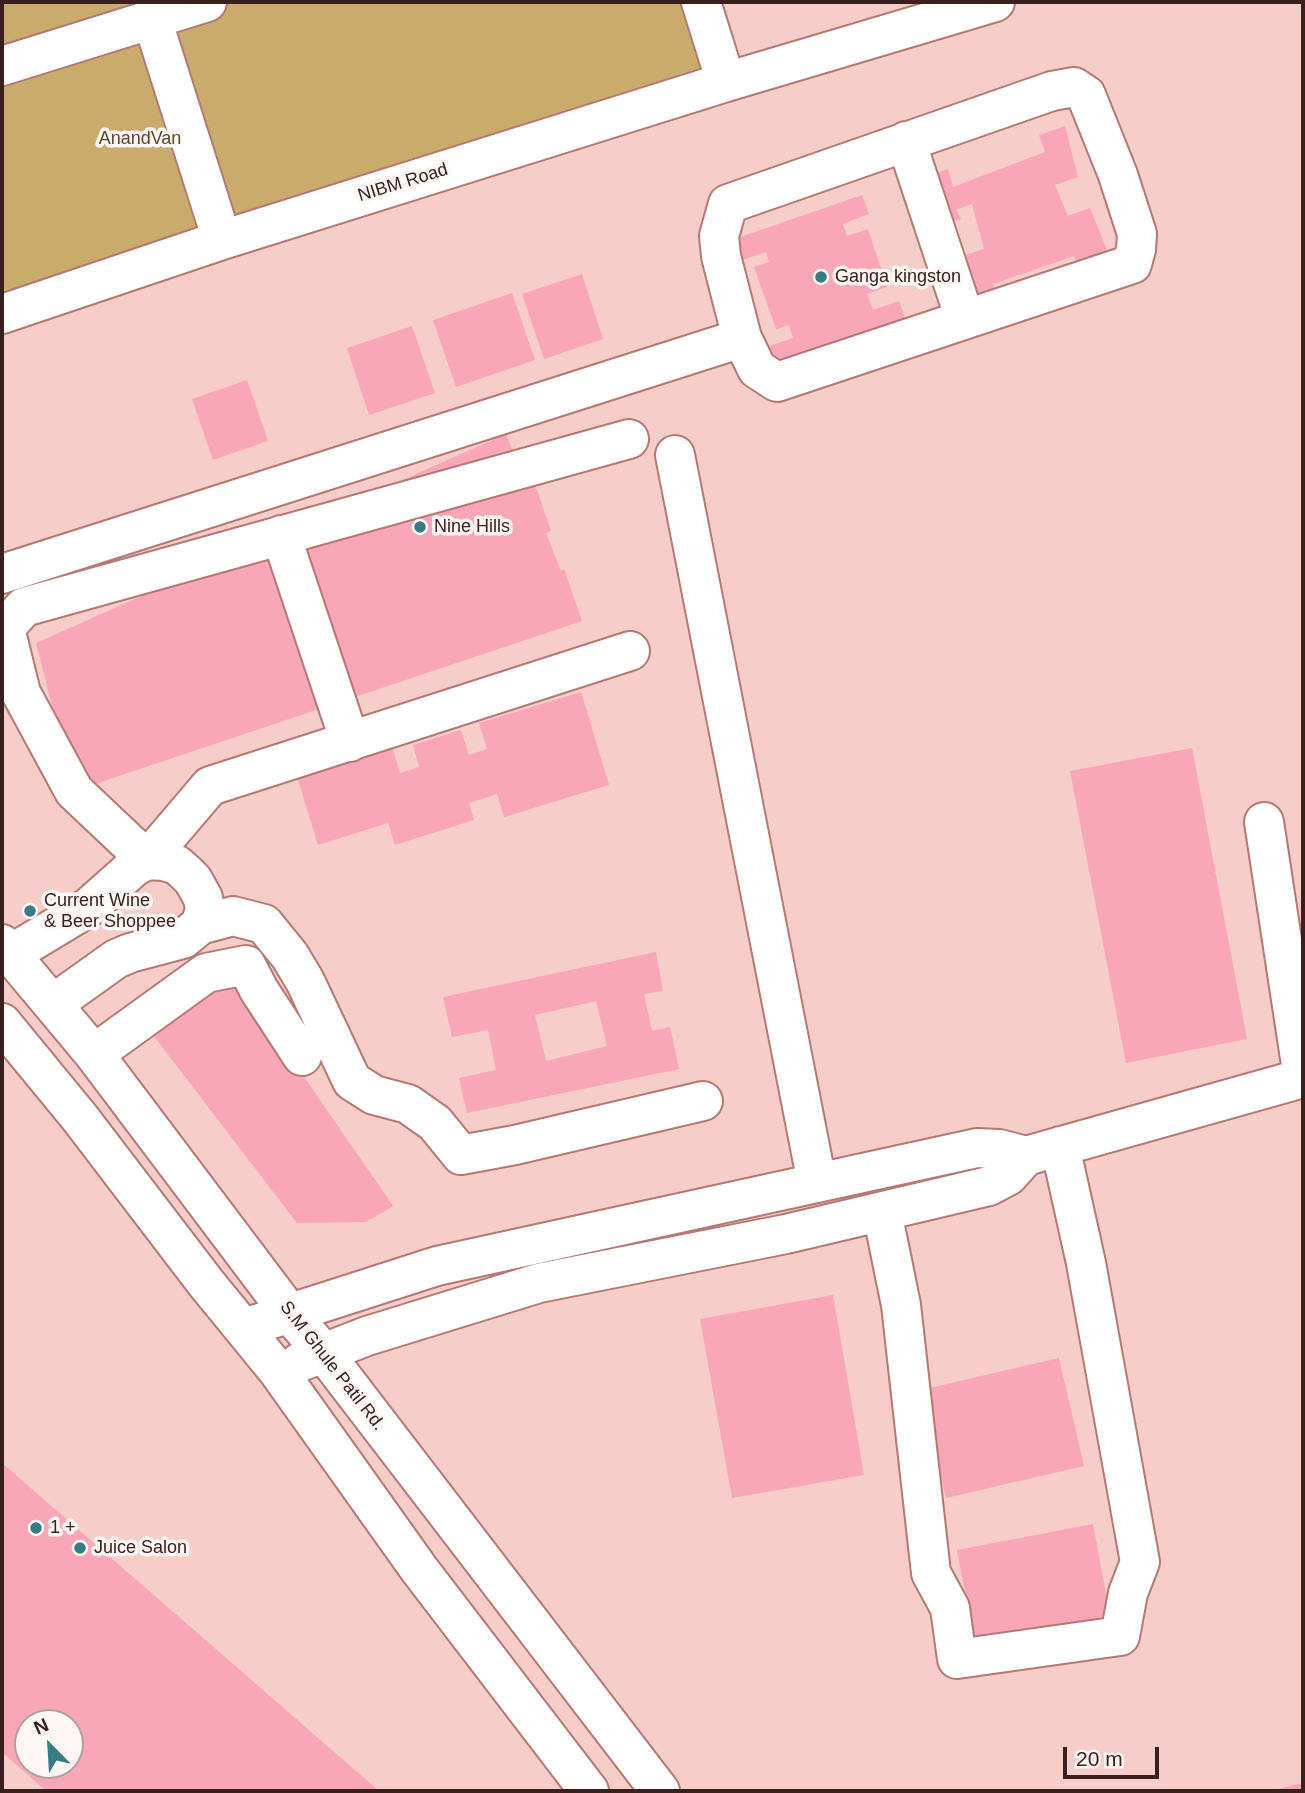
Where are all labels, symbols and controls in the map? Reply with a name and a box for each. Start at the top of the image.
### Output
park label: AnandVan [99,128,181,150]
street label: NIBM Road [355,159,451,207]
place label: Ganga kingston [835,266,961,288]
marker: Ganga kingston [813,269,829,285]
place label: Nine Hills [434,516,510,538]
marker: Nine Hills [412,519,428,535]
place label: Current Wine & Beer Shoppee [44,890,176,932]
marker: Current Wine & Beer Shoppee [22,903,38,919]
street label: S.M Ghule Patil Rd. [275,1297,389,1435]
place label: 1 + [50,1517,76,1539]
marker: 1 + [28,1520,44,1536]
place label: Juice Salon [94,1537,187,1559]
marker: Juice Salon [72,1540,88,1556]
north arrow [14,1709,84,1779]
text: N [31,1714,52,1739]
scale bar [1067,1734,1163,1778]
text: 20 m [1076,1747,1123,1770]

